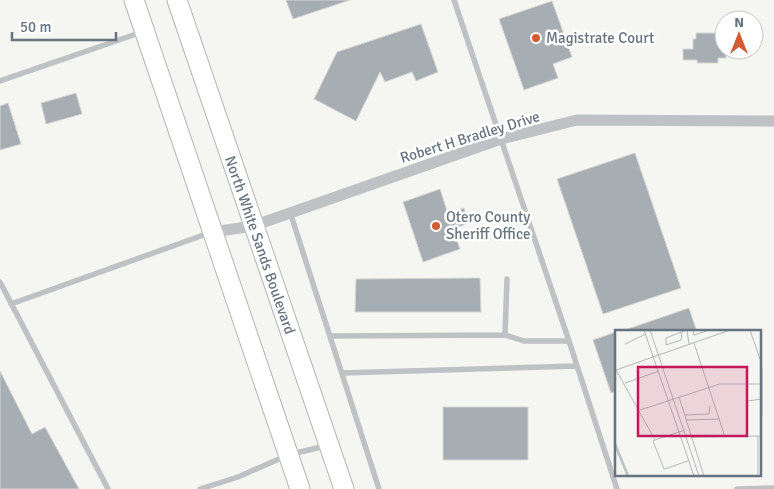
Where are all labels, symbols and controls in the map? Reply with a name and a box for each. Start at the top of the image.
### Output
scale bar [12,10,116,42]
north arrow [714,10,764,60]
text: N [734,14,744,31]
text: 50 m [20,18,51,36]
place label: Magistrate Court [546,29,654,47]
marker: Magistrate Court [530,32,542,44]
street label: Robert H Bradley Drive [398,107,542,167]
street label: North White Sands Boulevard [221,153,299,337]
place label: Otero County Sheriff Office [446,208,530,243]
marker: Otero County Sheriff Office [430,220,442,232]
inset map [615,330,762,476]

